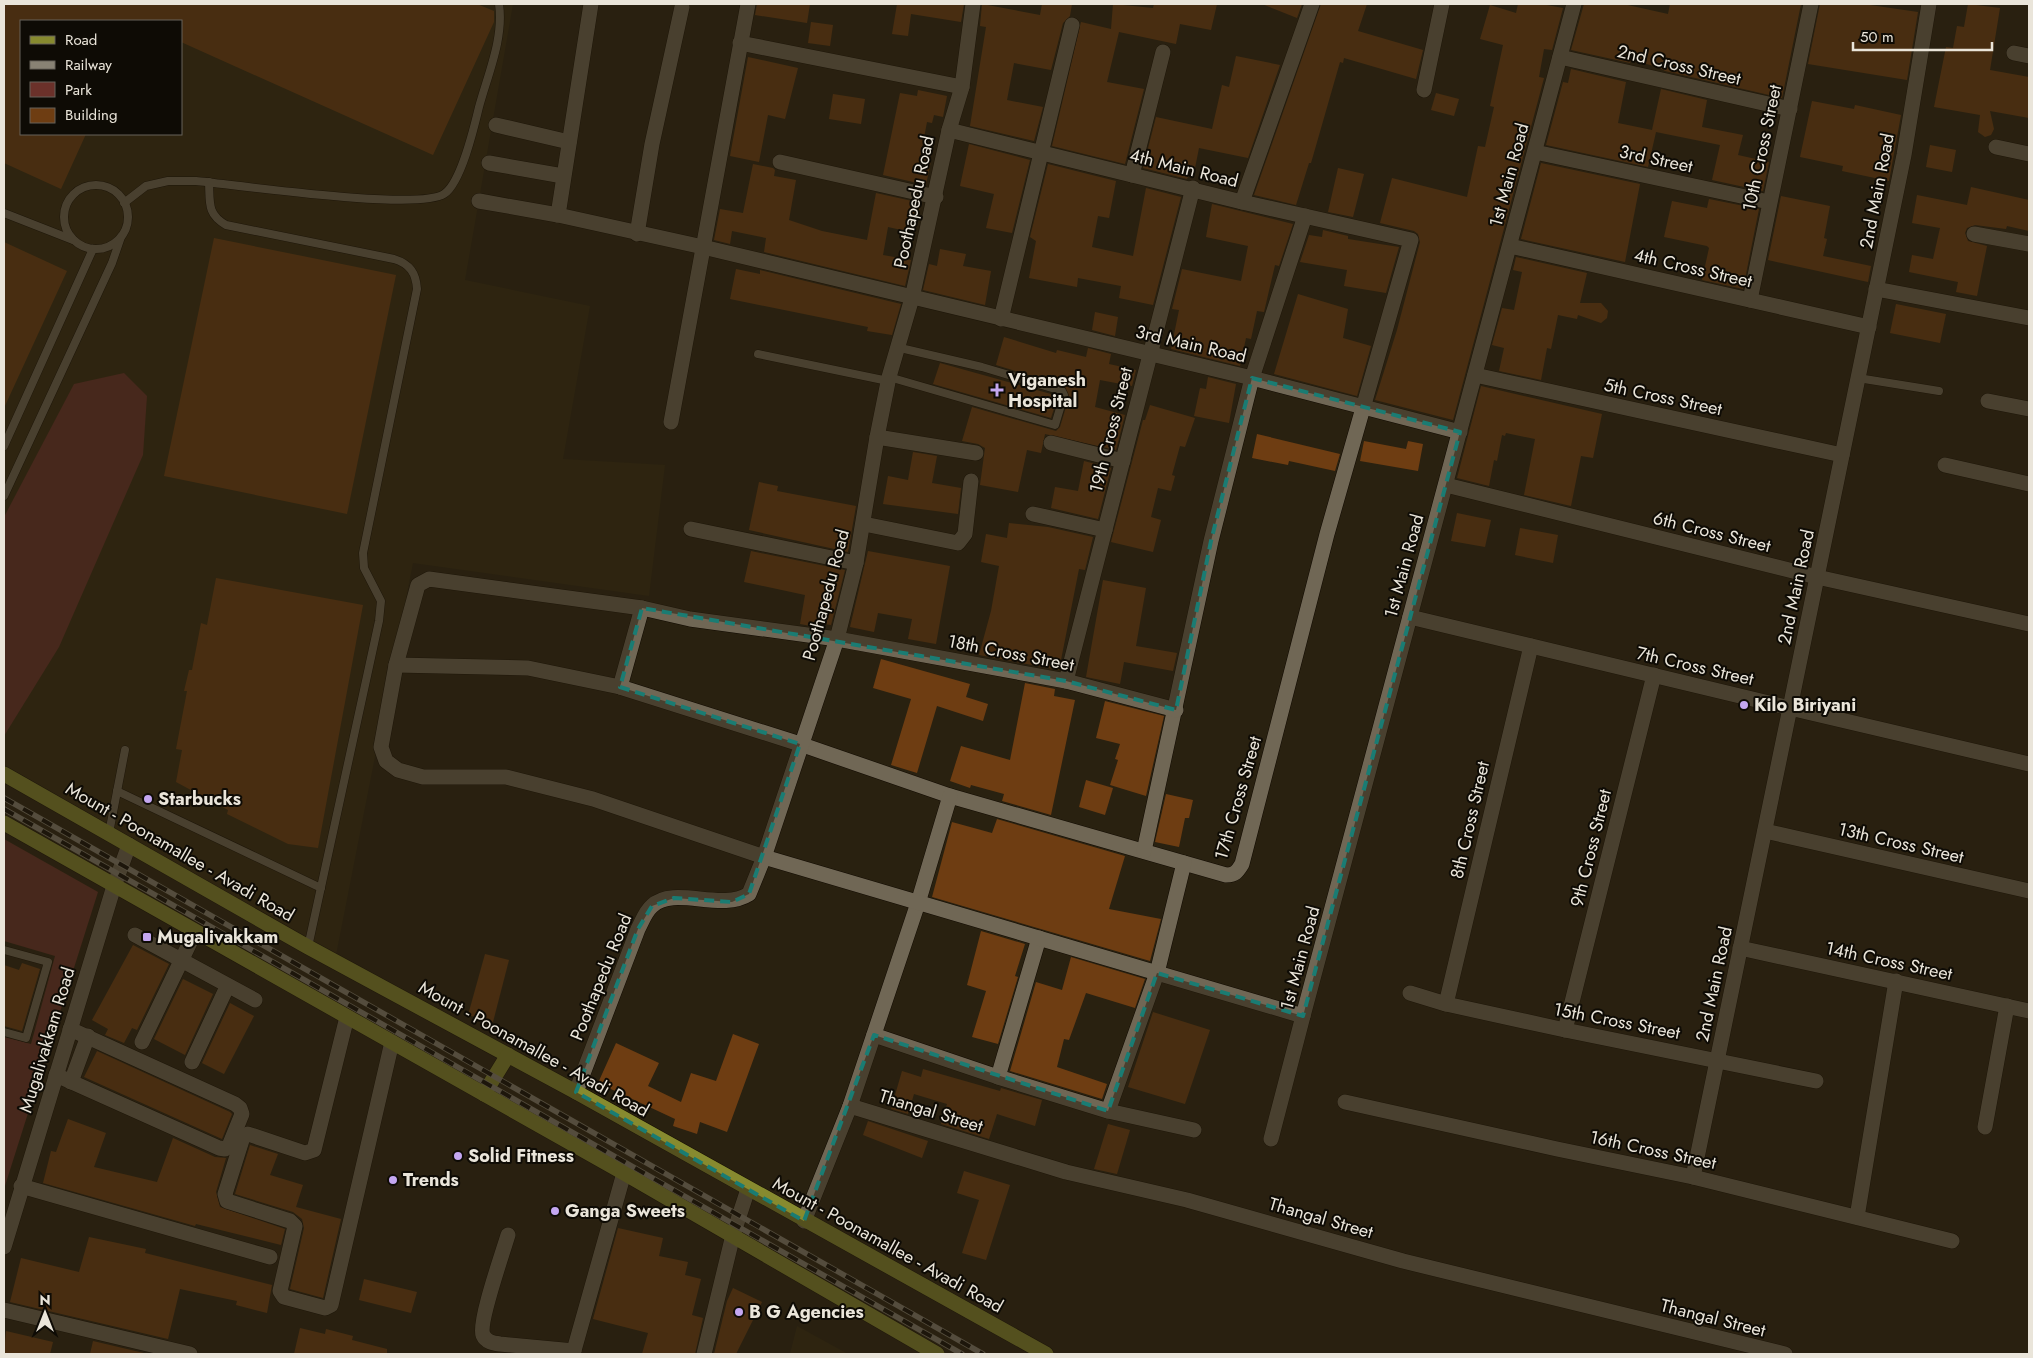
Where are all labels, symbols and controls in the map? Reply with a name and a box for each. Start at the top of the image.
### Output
legend [20,20,182,135]
scale bar [1853,20,1992,52]
text: 50 m [1860,26,1894,48]
text: Road [65,29,97,51]
street label: 2nd Cross Street [1615,38,1744,92]
text: Railway [65,54,112,76]
text: Park [65,79,92,101]
street label: 10th Cross Street [1736,82,1788,214]
text: Building [65,104,117,126]
street label: 1st Main Road [1483,120,1535,230]
street label: 2nd Main Road [1853,131,1901,251]
street label: Poothapedu Road [887,133,941,271]
street label: 3rd Street [1617,139,1696,180]
street label: 4th Main Road [1127,142,1241,194]
street label: 4th Cross Street [1631,242,1755,294]
street label: 3rd Main Road [1133,319,1249,369]
street label: 19th Cross Street [1083,364,1139,496]
place label: Viganesh Hospital [1007,367,1086,414]
street label: 5th Cross Street [1601,372,1725,422]
marker: Viganesh Hospital [990,383,1004,397]
street label: 6th Cross Street [1650,505,1774,559]
street label: 1st Main Road [1378,511,1430,621]
street label: Poothapedu Road [796,526,856,664]
street label: 2nd Main Road [1771,527,1821,647]
street label: 18th Cross Street [946,628,1077,678]
street label: 7th Cross Street [1634,640,1757,692]
place label: Kilo Biriyani [1754,692,1856,718]
marker: Kilo Biriyani [1738,699,1750,711]
street label: 17th Cross Street [1208,732,1268,863]
street label: 8th Cross Street [1444,758,1496,881]
street label: Mount - Poonamallee - Avadi Road [61,776,299,928]
place label: Starbucks [158,786,241,812]
street label: 9th Cross Street [1564,786,1618,910]
marker: Starbucks [142,793,154,805]
street label: 13th Cross Street [1836,816,1967,870]
street label: 1st Main Road [1274,903,1326,1013]
street label: Poothapedu Road [564,910,638,1044]
place label: Mugalivakkam [157,924,278,950]
street label: 2nd Main Road [1689,924,1739,1044]
marker: Mugalivakkam [141,931,153,943]
street label: 14th Cross Street [1823,935,1955,987]
street label: Mugalivakkam Road [12,964,82,1116]
street label: Mount - Poonamallee - Avadi Road [414,975,654,1123]
street label: 15th Cross Street [1552,996,1683,1046]
street label: Thangal Street [876,1083,987,1139]
street label: 16th Cross Street [1587,1124,1719,1176]
place label: Solid Fitness [468,1143,574,1169]
marker: Solid Fitness [452,1150,464,1162]
place label: Trends [403,1167,459,1193]
street label: Mount - Poonamallee - Avadi Road [768,1171,1008,1319]
marker: Trends [387,1174,399,1186]
street label: Thangal Street [1266,1191,1377,1245]
place label: Ganga Sweets [565,1198,685,1224]
marker: Ganga Sweets [549,1205,561,1217]
north arrow [20,1288,70,1338]
text: N [39,1290,51,1310]
street label: Thangal Street [1658,1292,1769,1344]
place label: B G Agencies [749,1299,864,1325]
marker: B G Agencies [733,1306,745,1318]

